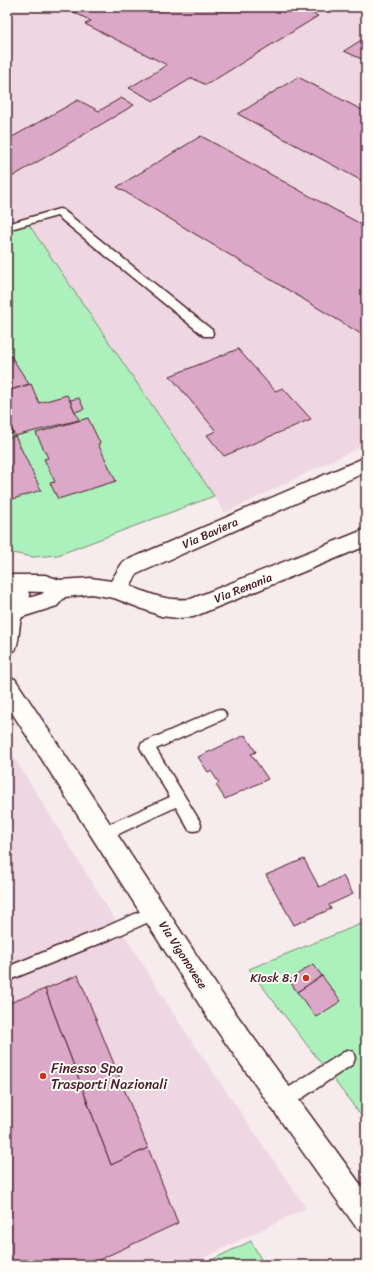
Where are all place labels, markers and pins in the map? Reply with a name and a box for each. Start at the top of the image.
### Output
place label: Kiosk 8.1 [250,967,298,989]
marker: Kiosk 8.1 [301,973,311,983]
place label: Finesso Spa Trasporti Nazionali [51,1056,168,1097]
marker: Finesso Spa Trasporti Nazionali [38,1071,48,1081]

